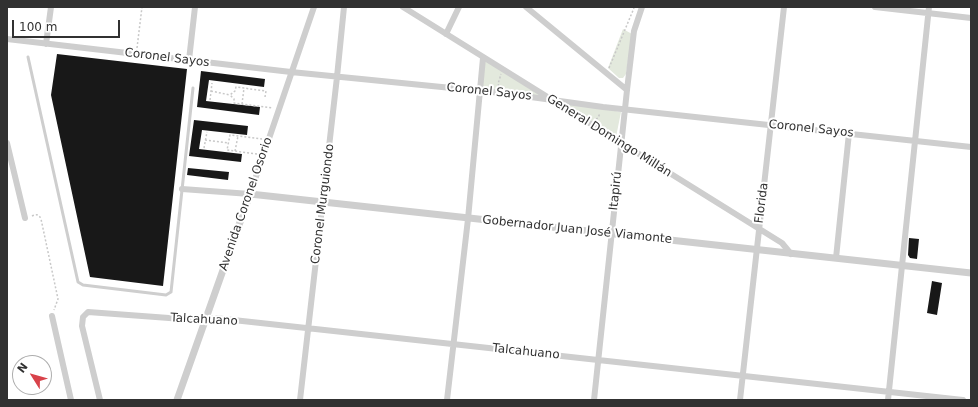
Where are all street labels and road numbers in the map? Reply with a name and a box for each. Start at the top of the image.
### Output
street label: Coronel Sayos [124,46,210,70]
street label: Coronel Sayos [446,80,532,104]
street label: General Domingo Millán [544,92,674,180]
street label: Coronel Sayos [768,117,854,141]
street label: Avenida Coronel Osorio [216,135,276,273]
street label: Coronel Murguiondo [308,143,338,265]
street label: Itapirú [607,171,625,211]
street label: Florida [752,182,772,224]
street label: Gobernador Juan José Viamonte [481,213,673,247]
street label: Talcahuano [170,311,238,329]
street label: Talcahuano [492,341,560,363]

